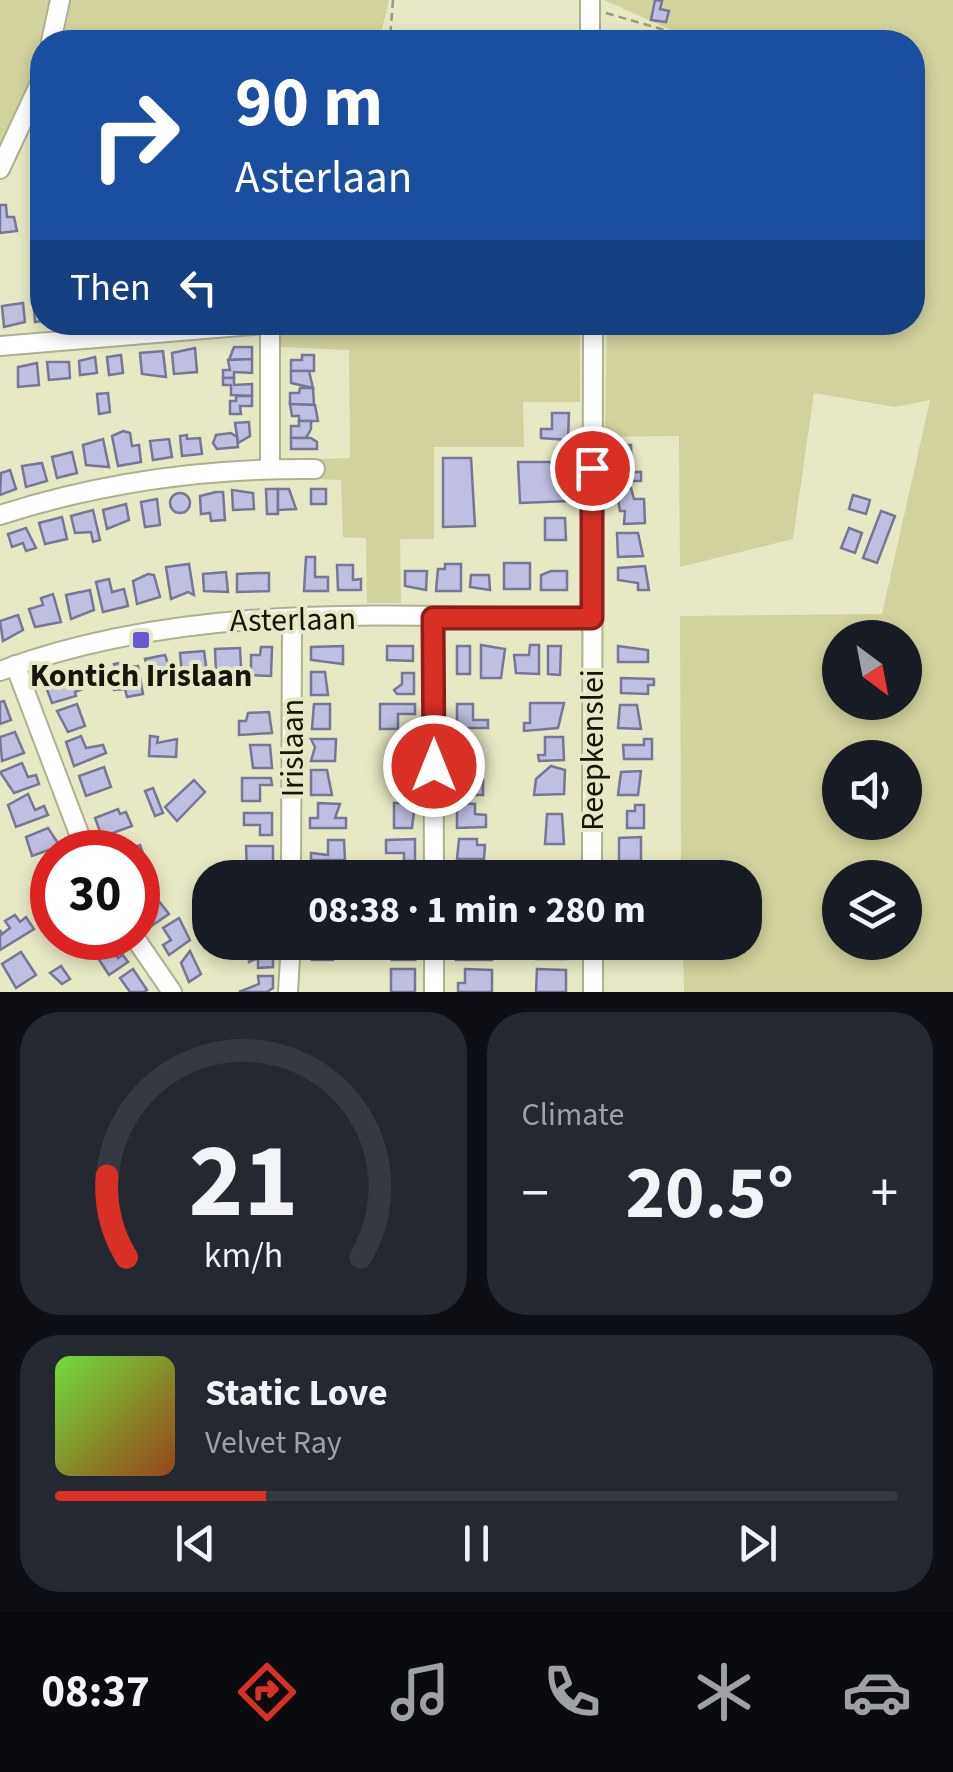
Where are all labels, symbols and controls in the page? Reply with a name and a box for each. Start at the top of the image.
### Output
text: 90 m [235,53,383,153]
icon: right [70,70,200,200]
text: Asterlaan [235,146,412,210]
icon: left [171,260,226,315]
text: Then [70,261,151,315]
pin [550,426,635,511]
icon: arrive [565,441,620,496]
street label: Asterlaan [230,596,356,644]
north arrow [822,620,922,720]
map controls [822,620,922,960]
marker: Kontich Irislaan [130,629,152,651]
place label: Kontich Irislaan [30,653,252,699]
street label: Reepkenslei [570,669,616,831]
street label: Irislaan [270,699,316,797]
position arrow [382,714,486,818]
button: sound [822,740,922,840]
speed limit sign: 30 [30,830,160,960]
button: layers [822,860,922,960]
text: 08:38 · 1 min · 280 m [308,883,646,937]
text: Climate [522,1092,624,1138]
text: 21 [188,1109,298,1257]
text: 20.5° [625,1140,794,1247]
text: − [522,1155,549,1233]
text: + [871,1155,898,1233]
text: km/h [204,1230,283,1281]
text: Static Love [205,1366,388,1420]
text: Velvet Ray [205,1420,342,1466]
icon: previous [168,1516,223,1571]
icon: pause [449,1516,504,1571]
icon: next [730,1516,785,1571]
icon: directions [232,1657,302,1727]
icon: music [385,1657,455,1727]
icon: phone [537,1657,607,1727]
icon: climate [689,1657,759,1727]
icon: car [842,1657,912,1727]
text: 08:37 [41,1660,150,1724]

